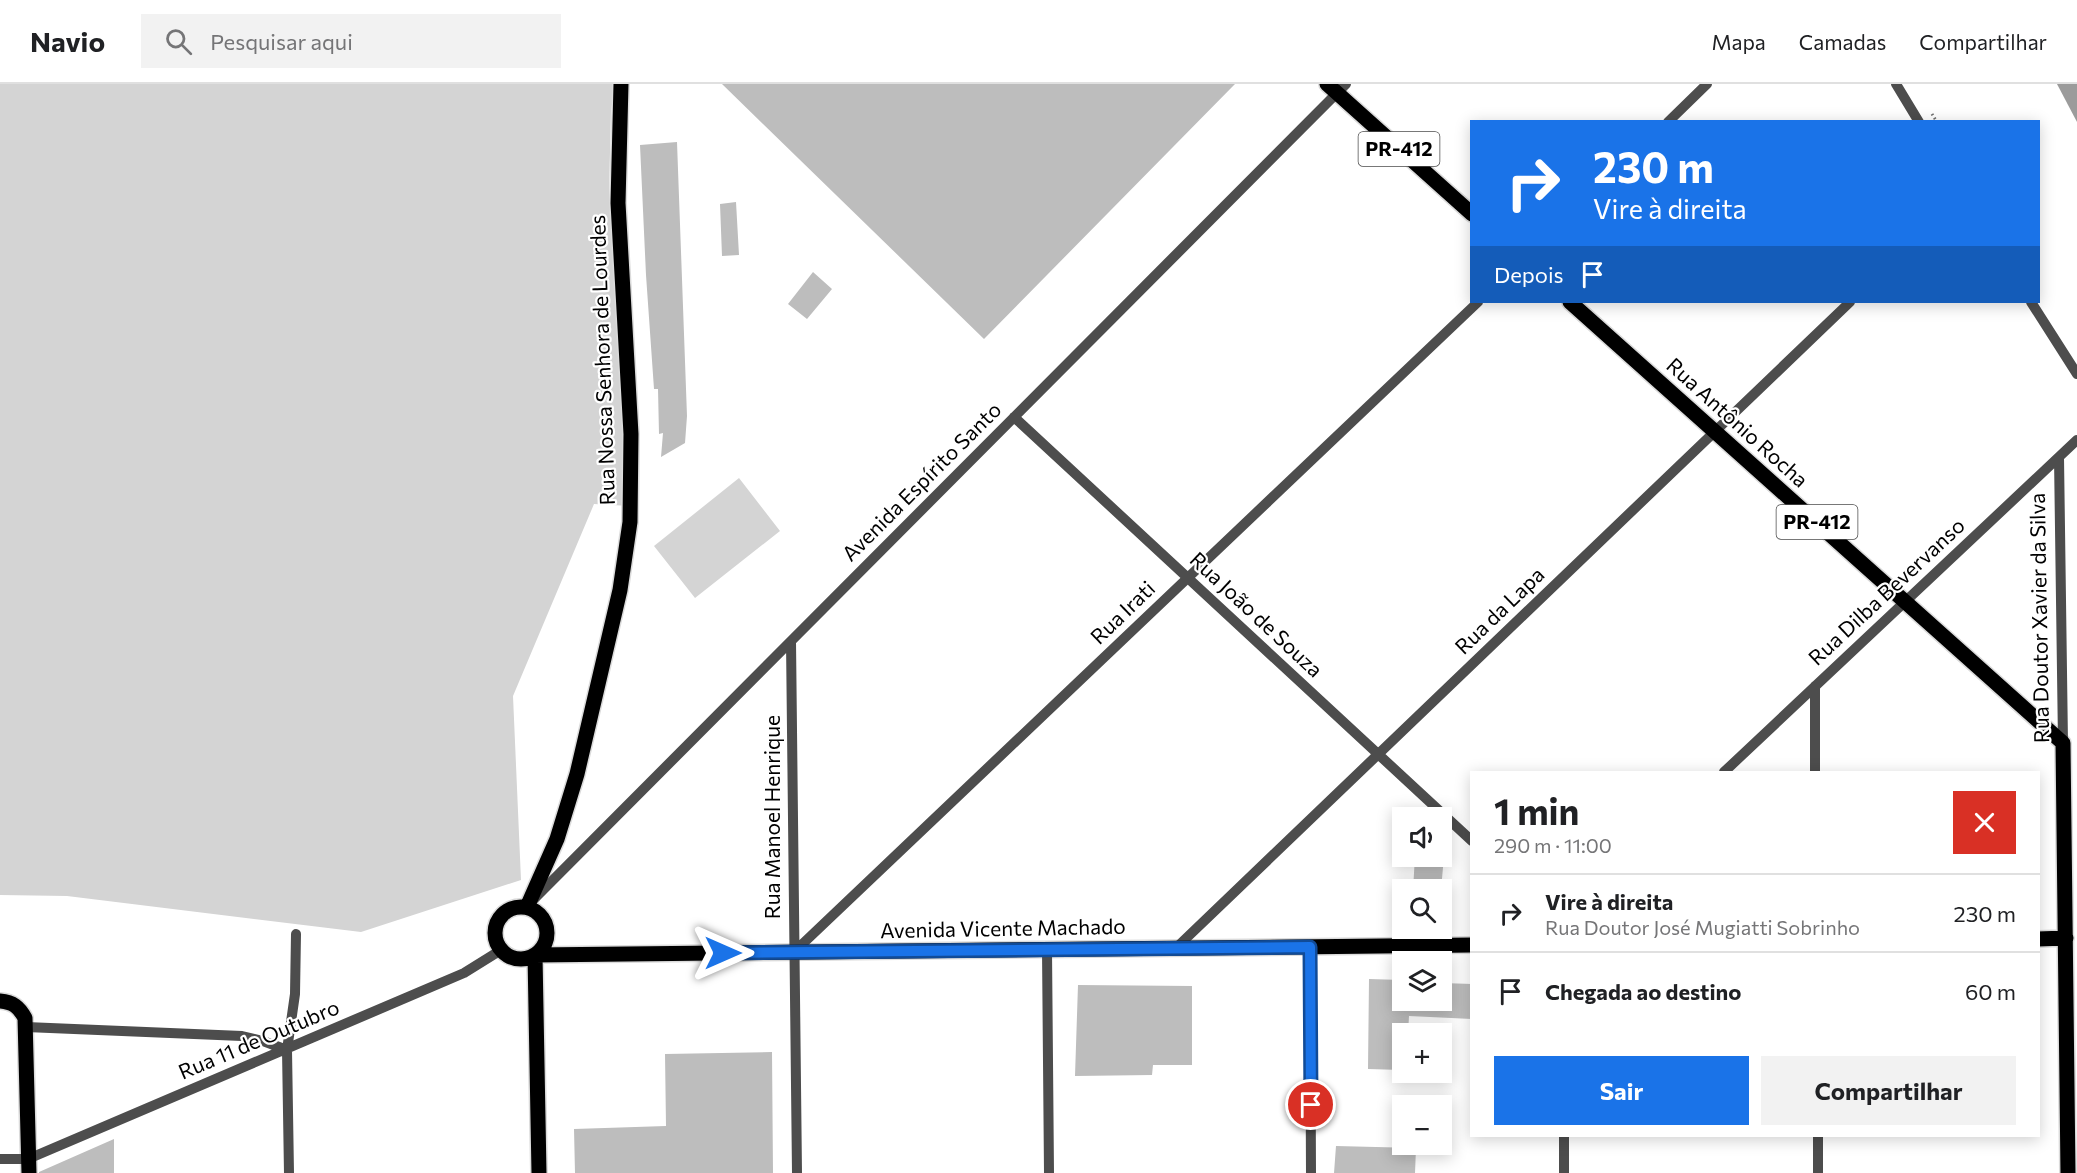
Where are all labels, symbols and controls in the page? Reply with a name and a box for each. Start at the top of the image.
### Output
search box [141,14,561,68]
text: Navio [30,24,105,58]
icon: search [162,25,195,58]
text: Pesquisar aqui [210,28,353,55]
text: Mapa [1712,29,1766,54]
text: Camadas [1799,29,1886,54]
text: Compartilhar [1919,29,2047,54]
road number: PR-412 [1358,132,1440,166]
text: 230 m [1593,140,1714,192]
icon: right [1494,144,1572,222]
text: Vire à direita [1593,192,1747,225]
street label: Rua Nossa Senhora de Lourdes [584,214,619,506]
icon: arrive [1576,258,1609,291]
text: Depois [1494,261,1564,288]
street label: Rua Antônio Rocha [1662,352,1814,492]
street label: Avenida Espírito Santo [836,396,1006,566]
street label: Rua Doutor Xavier da Silva [2024,493,2053,743]
road number: PR-412 [1776,505,1858,539]
street label: Rua Dilba Bevervanso [1803,512,1969,670]
street label: Rua João de Souza [1186,546,1328,682]
street label: Rua da Lapa [1449,561,1549,659]
street label: Rua Irati [1085,575,1159,649]
street label: Rua Manoel Henrique [759,715,784,919]
text: 1 min [1494,788,1579,832]
button: close [1953,791,2016,854]
map controls [1392,807,1452,1155]
button: sound [1392,807,1452,867]
text: 290 m · 11:00 [1494,833,1612,857]
button: search [1392,879,1452,939]
text: Vire à direita [1545,888,1673,915]
icon: right [1494,897,1527,930]
text: 230 m [1953,900,2016,927]
street label: Avenida Vicente Machado [880,913,1126,942]
text: Rua Doutor José Mugiatti Sobrinho [1545,915,1860,939]
position arrow [691,921,755,985]
button: layers [1392,951,1452,1011]
icon: arrive [1494,975,1527,1008]
text: Chegada ao destino [1545,978,1741,1005]
text: 60 m [1965,978,2016,1005]
street label: Rua 11 de Outubro [174,993,343,1084]
button: + [1392,1023,1452,1083]
button: Sair [1494,1056,1749,1125]
button: Compartilhar [1761,1056,2016,1125]
pin [1285,1079,1336,1130]
icon: arrive [1294,1088,1327,1121]
button: − [1392,1095,1452,1155]

